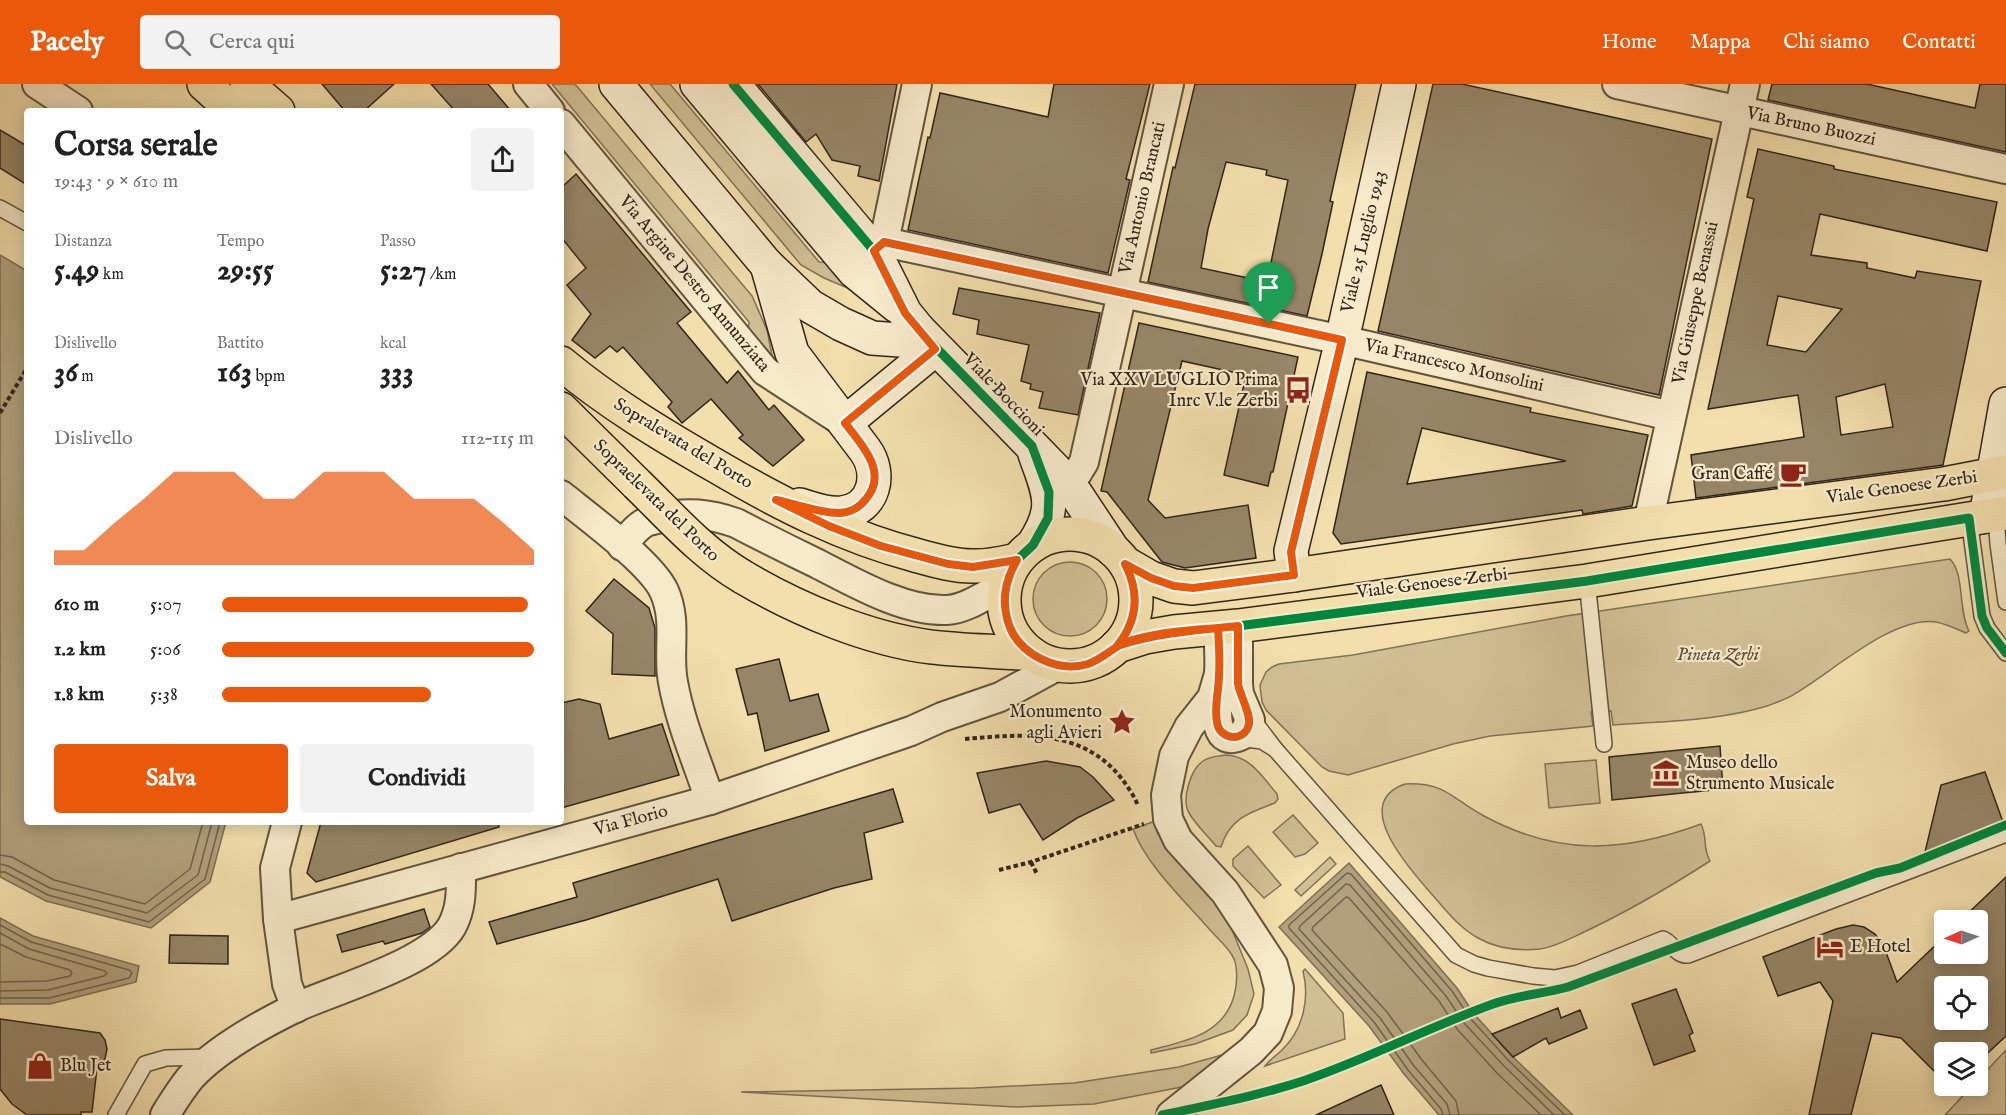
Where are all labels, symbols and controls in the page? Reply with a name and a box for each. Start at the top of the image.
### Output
search box [140,15,560,69]
text: Pacely [30,25,104,60]
icon: search [161,26,194,59]
text: Cerca qui [209,28,295,56]
text: Home [1602,29,1657,56]
text: Mappa [1690,29,1750,56]
text: Chi siamo [1783,29,1869,56]
text: Contatti [1902,29,1976,56]
street label: Via Bruno Buozzi [1743,102,1878,152]
street label: Via Antonio Brancati [1114,119,1172,278]
text: Corsa serale [54,125,218,167]
button: share [471,128,534,191]
text: 19:43 · 9 × 610 m [54,169,178,194]
street label: Viale 25 Luglio 1943 [1336,169,1392,316]
street label: Via Argine Destro Annunziata [613,190,775,377]
street label: Via Giuseppe Benassai [1667,219,1725,387]
text: Distanza [54,232,112,252]
text: Tempo [217,232,264,252]
text: Passo [380,232,416,252]
text: 5.49 [54,252,99,290]
text: 29:55 [217,252,274,290]
text: 5:27 [380,252,427,290]
pin [1243,262,1294,324]
text: km [99,265,124,285]
text: /km [427,265,456,285]
icon: arrive [1252,271,1285,304]
text: Dislivello [54,334,117,354]
text: Battito [217,334,264,354]
text: kcal [380,334,407,354]
street label: Via Francesco Monsolini [1361,334,1546,398]
street label: Viale Boccioni [957,348,1049,442]
text: 36 [54,354,78,392]
text: 163 [217,354,252,392]
text: 333 [380,354,414,392]
text: m [78,367,94,387]
text: bpm [252,367,285,387]
place label: Via XXV LUGLIO Prima Inrc V.le Zerbi [1080,369,1278,413]
bus stop icon: Via XXV LUGLIO Prima Inrc V.le Zerbi [1283,375,1313,405]
street label: Sopralevata del Porto [609,393,757,495]
text: Dislivello [54,426,133,451]
text: 112–115 m [461,426,534,451]
street label: Sopraelevata del Porto [588,435,724,567]
cafe icon: Gran Caffé [1778,459,1808,489]
place label: Gran Caffé [1691,463,1773,486]
street label: Viale Genoese Zerbi [1824,466,1979,510]
street label: Viale Genoese Zerbi [1354,563,1509,605]
text: 610 m [54,592,99,617]
text: 5:07 [150,592,182,617]
text: 1.2 km [54,637,106,662]
text: 5:06 [150,637,181,662]
park label: Pineta Zerbi [1677,644,1761,667]
text: 1.8 km [54,682,104,707]
text: 5:38 [150,682,178,707]
place label: Monumento agli Avieri [1009,701,1102,745]
place icon: Monumento agli Avieri [1107,707,1137,737]
button: Salva [54,744,288,813]
button: Condividi [300,744,534,813]
place label: Museo dello Strumento Musicale [1686,752,1835,796]
museum icon: Museo dello Strumento Musicale [1651,758,1681,788]
street label: Via Florio [591,800,671,842]
north arrow [1934,910,1988,964]
map controls [1934,910,1988,1096]
hotel icon: E Hotel [1815,932,1845,962]
place label: E Hotel [1850,936,1911,959]
button: locate [1934,976,1988,1030]
button: layers [1934,1042,1988,1096]
shop icon: Blu Jet [25,1051,55,1081]
place label: Blu Jet [60,1055,111,1078]

